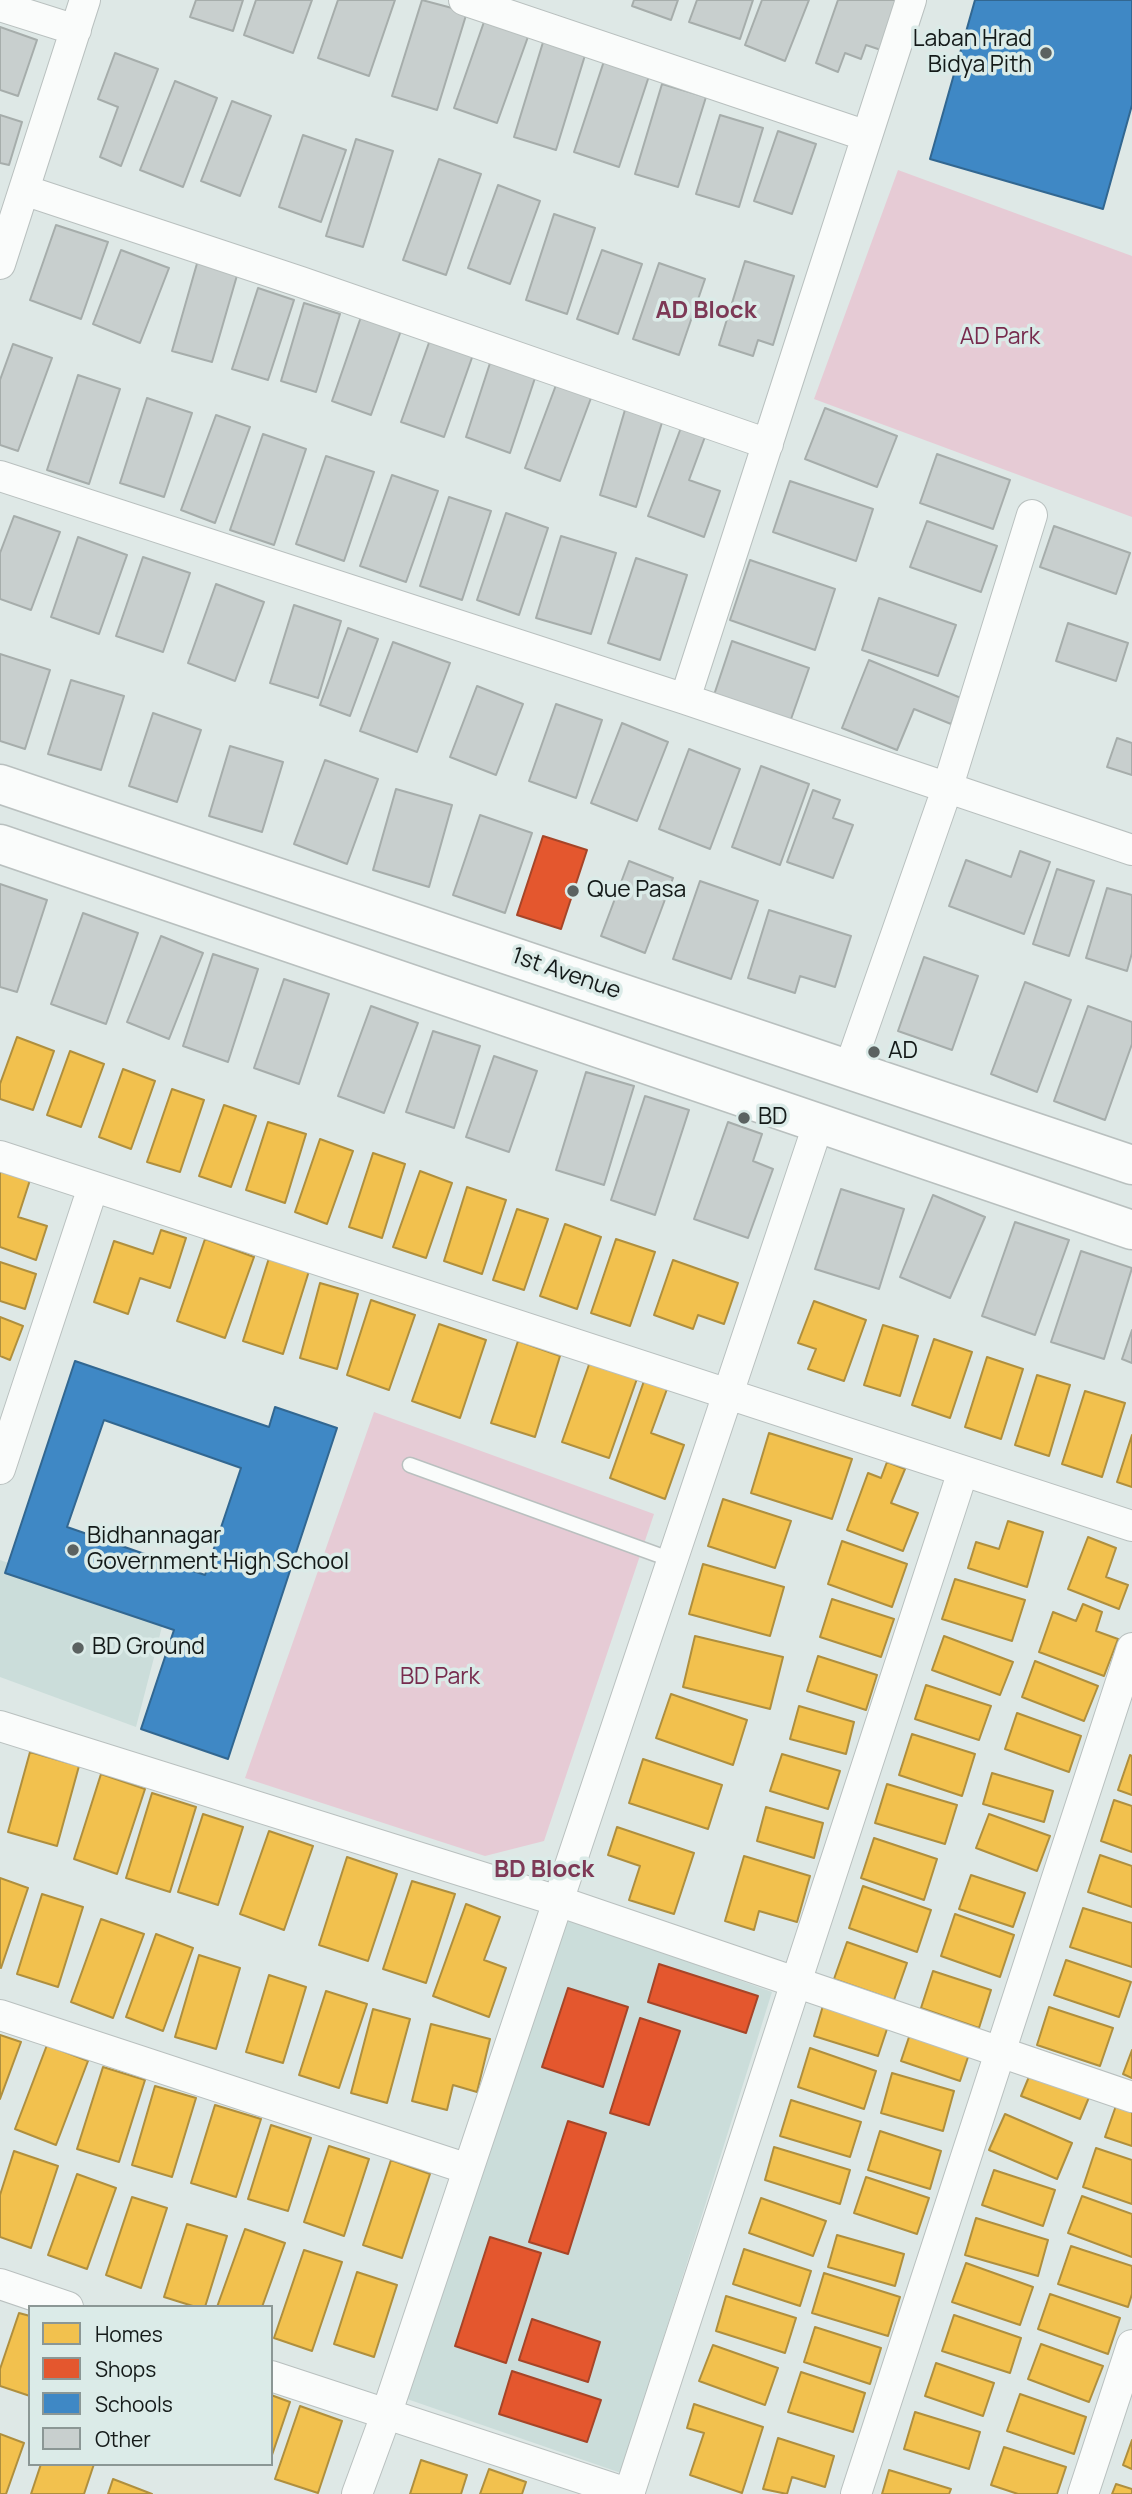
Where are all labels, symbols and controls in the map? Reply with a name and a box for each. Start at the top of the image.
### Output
place label: Laban Hrad Bidya Pith [913,26,1032,80]
marker: Laban Hrad Bidya Pith [1038,45,1054,61]
district label: AD Block [655,297,757,325]
park label: AD Park [960,324,1040,352]
place label: Que Pasa [587,877,686,905]
marker: Que Pasa [565,883,581,899]
street label: 1st Avenue [508,942,624,1006]
place label: AD [888,1038,918,1066]
marker: AD [866,1044,882,1060]
place label: BD [758,1104,788,1132]
marker: BD [736,1110,752,1126]
place label: Bidhannagar Government High School [87,1523,349,1577]
marker: Bidhannagar Government High School [65,1542,81,1558]
place label: BD Ground [92,1634,205,1662]
marker: BD Ground [70,1640,86,1656]
park label: BD Park [400,1664,480,1692]
district label: BD Block [494,1856,594,1884]
legend [28,2305,273,2466]
text: Homes [95,2320,163,2348]
text: Shops [95,2355,156,2383]
text: Schools [95,2390,173,2418]
text: Other [95,2425,151,2453]

